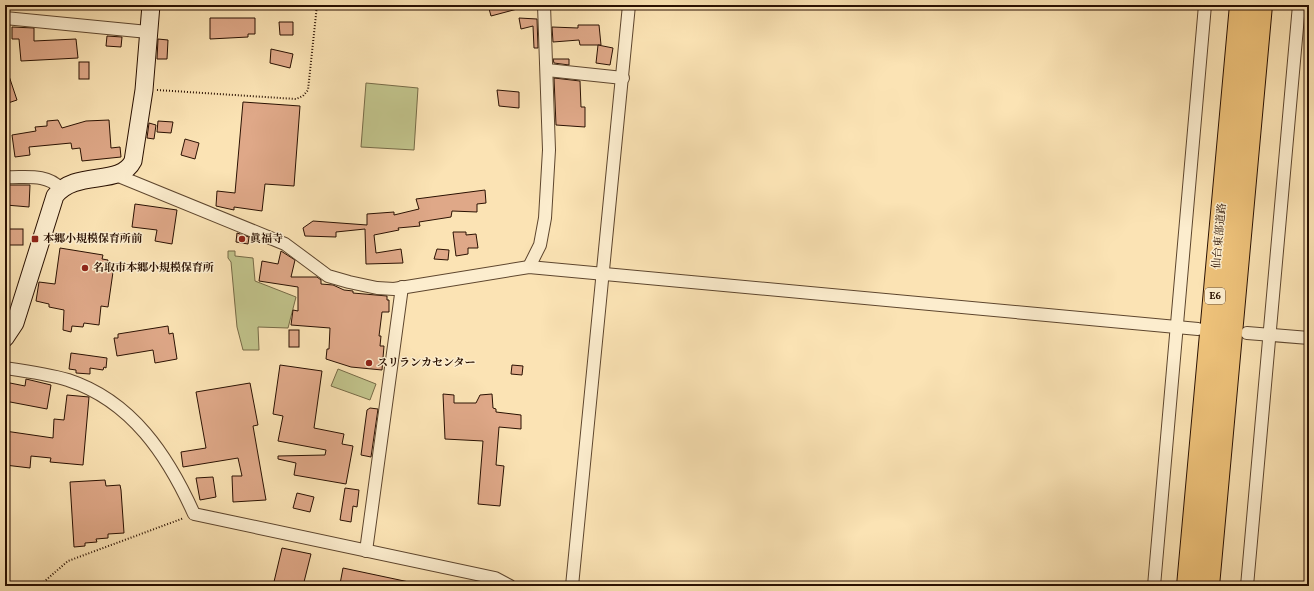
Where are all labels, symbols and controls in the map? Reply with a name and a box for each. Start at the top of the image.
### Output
street label: 仙台東部道路 [1210,202,1230,270]
place label: 本郷小規模保育所前 [43,232,143,247]
place label: 眞福寺 [250,232,283,247]
marker: 本郷小規模保育所前 [30,234,40,244]
marker: 眞福寺 [237,234,247,244]
place label: 名取市本郷小規模保育所 [93,261,214,276]
marker: 名取市本郷小規模保育所 [80,263,90,273]
road number: E6 [1205,288,1225,304]
place label: スリランカセンター [377,356,476,371]
marker: スリランカセンター [364,358,374,368]

